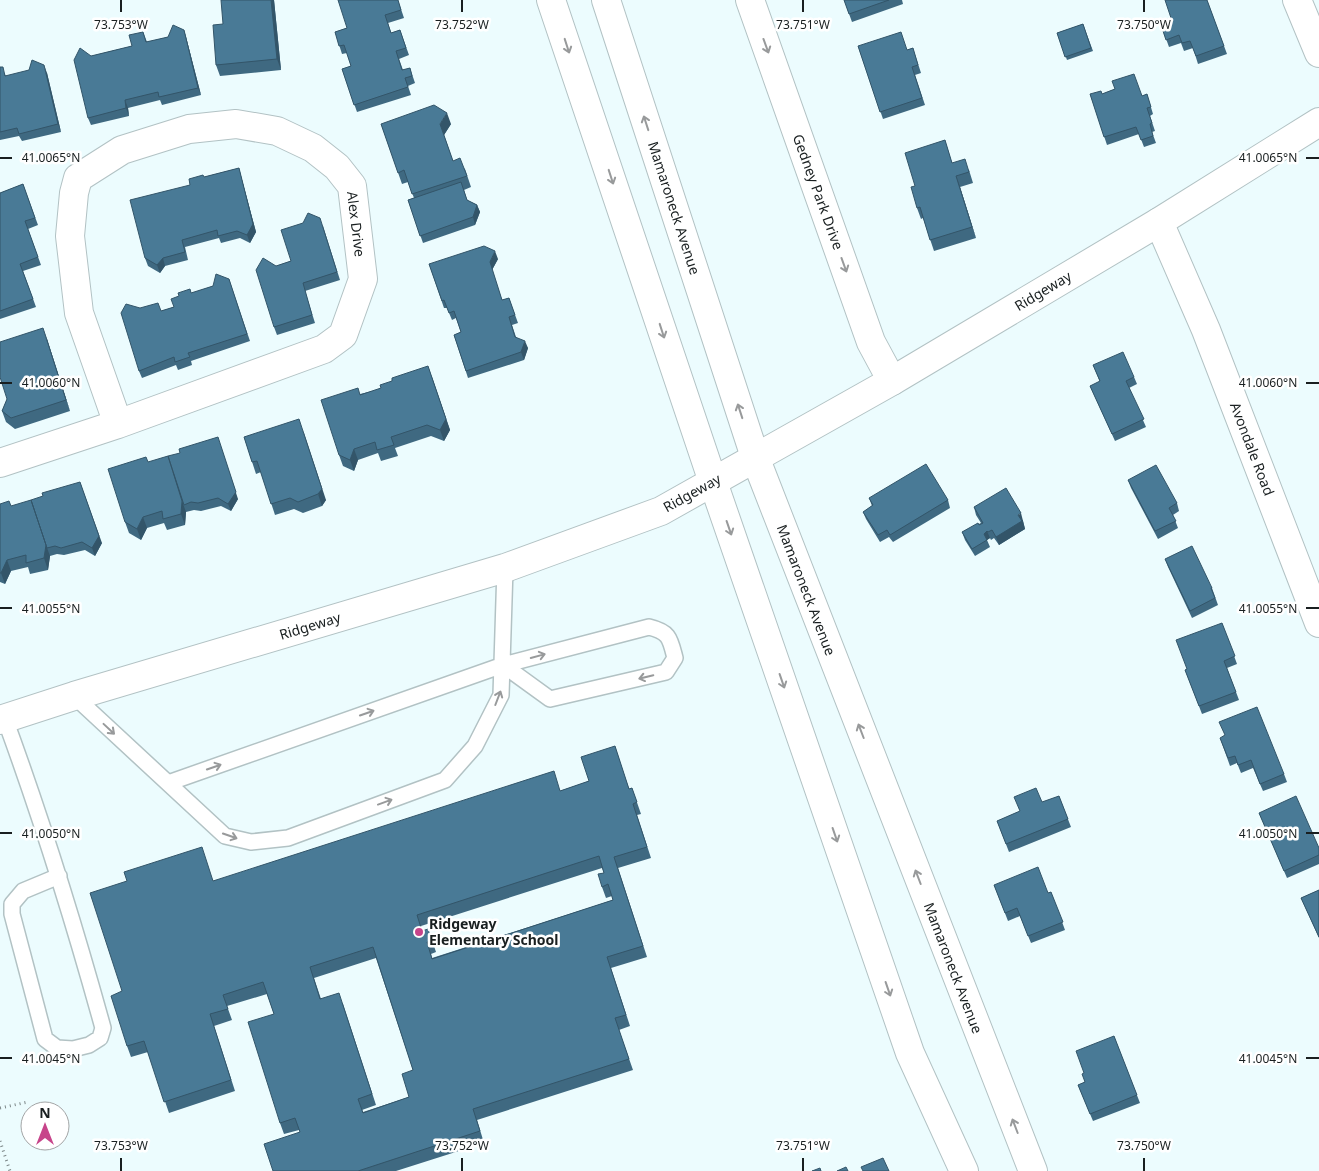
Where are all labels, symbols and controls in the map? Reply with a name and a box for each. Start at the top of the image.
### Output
text: 73.753°W [94,16,148,33]
text: 73.752°W [435,16,489,33]
text: 73.751°W [776,16,830,33]
text: 73.750°W [1117,16,1171,33]
one-way arrow [563,38,572,54]
one-way arrow [762,38,771,53]
one-way arrow [641,116,650,132]
street label: Gedney Park Drive [789,131,848,252]
street label: Mamaroneck Avenue [644,139,705,277]
text: 41.0065°N [22,149,80,166]
text: 41.0065°N [1239,149,1297,166]
one-way arrow [606,169,616,185]
street label: Alex Drive [343,190,370,258]
one-way arrow [840,257,849,272]
street label: Ridgeway [1011,266,1075,315]
one-way arrow [658,323,667,339]
text: 41.0060°N [22,374,80,391]
text: 41.0060°N [1239,374,1297,391]
street label: Avondale Road [1226,399,1279,498]
one-way arrow [735,404,744,419]
street label: Ridgeway [660,469,725,516]
one-way arrow [725,520,734,535]
street label: Mamaroneck Avenue [773,522,840,658]
text: 41.0055°N [22,600,80,617]
text: 41.0055°N [1239,600,1297,617]
street label: Ridgeway [277,607,344,644]
one-way arrow [529,651,545,660]
one-way arrow [638,673,654,682]
one-way arrow [778,673,787,689]
one-way arrow [494,691,503,707]
one-way arrow [359,708,374,717]
one-way arrow [103,723,116,735]
one-way arrow [856,724,865,739]
one-way arrow [206,762,221,771]
one-way arrow [377,797,392,806]
text: 41.0050°N [22,825,80,842]
text: 41.0050°N [1239,825,1297,842]
one-way arrow [831,827,840,842]
one-way arrow [222,832,237,841]
one-way arrow [912,870,922,885]
street label: Mamaroneck Avenue [920,900,987,1036]
place label: Ridgeway Elementary School [429,914,559,949]
marker: Ridgeway Elementary School [413,926,425,938]
one-way arrow [884,980,893,996]
text: 41.0045°N [22,1050,80,1067]
text: 41.0045°N [1239,1050,1297,1067]
north arrow [20,1101,70,1151]
text: N [39,1103,51,1122]
one-way arrow [1010,1118,1019,1133]
text: 73.753°W [94,1137,148,1154]
text: 73.752°W [435,1137,489,1154]
text: 73.751°W [776,1137,830,1154]
text: 73.750°W [1117,1137,1171,1154]

